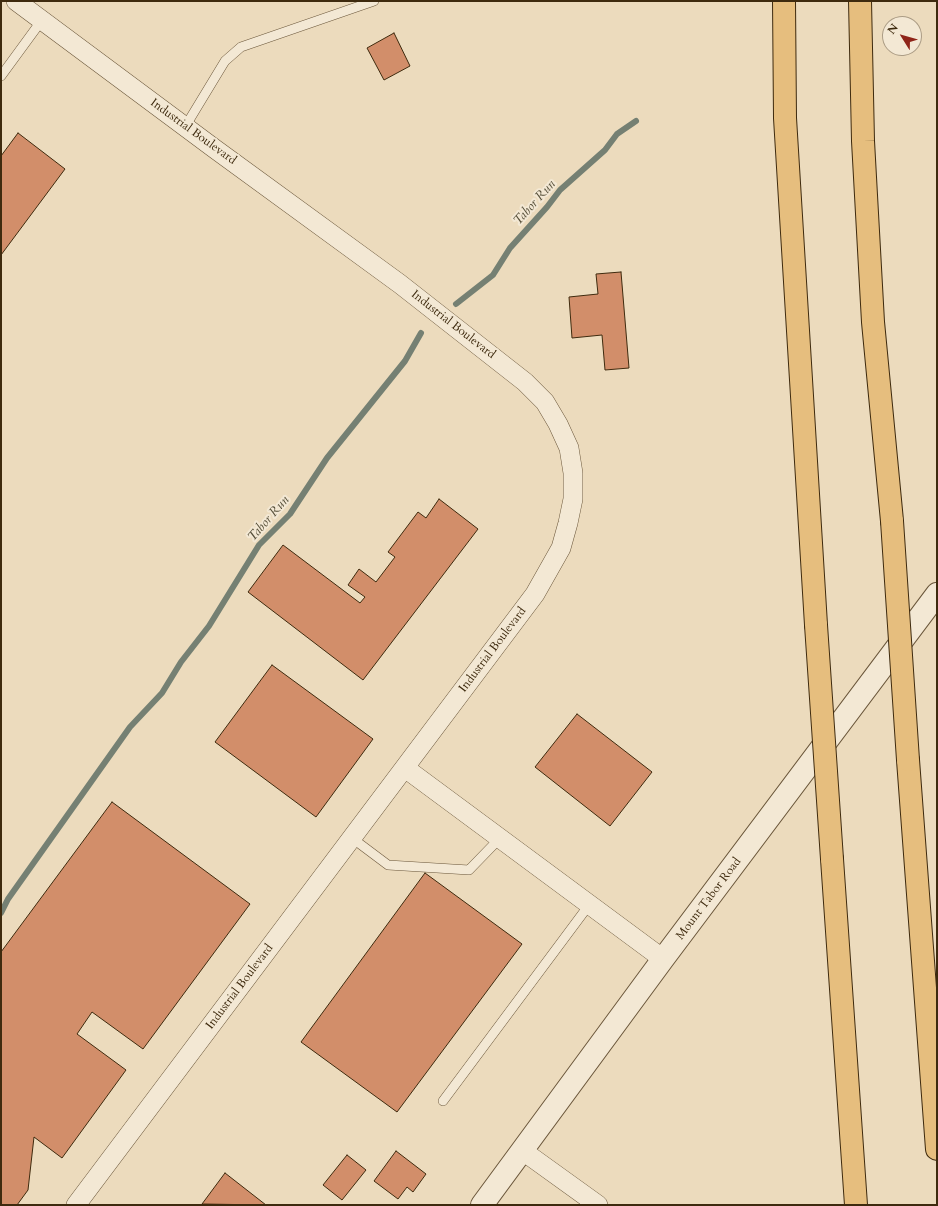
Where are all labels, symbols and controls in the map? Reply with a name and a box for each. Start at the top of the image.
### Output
north arrow [882,16,922,56]
text: N [884,21,902,37]
street label: Industrial Boulevard [147,96,239,168]
water label: Tabor Run [511,177,559,229]
street label: Industrial Boulevard [408,288,498,362]
water label: Tabor Run [245,493,293,545]
street label: Industrial Boulevard [456,605,530,695]
street label: Mount Tabor Road [673,855,745,943]
street label: Industrial Boulevard [203,942,277,1032]

